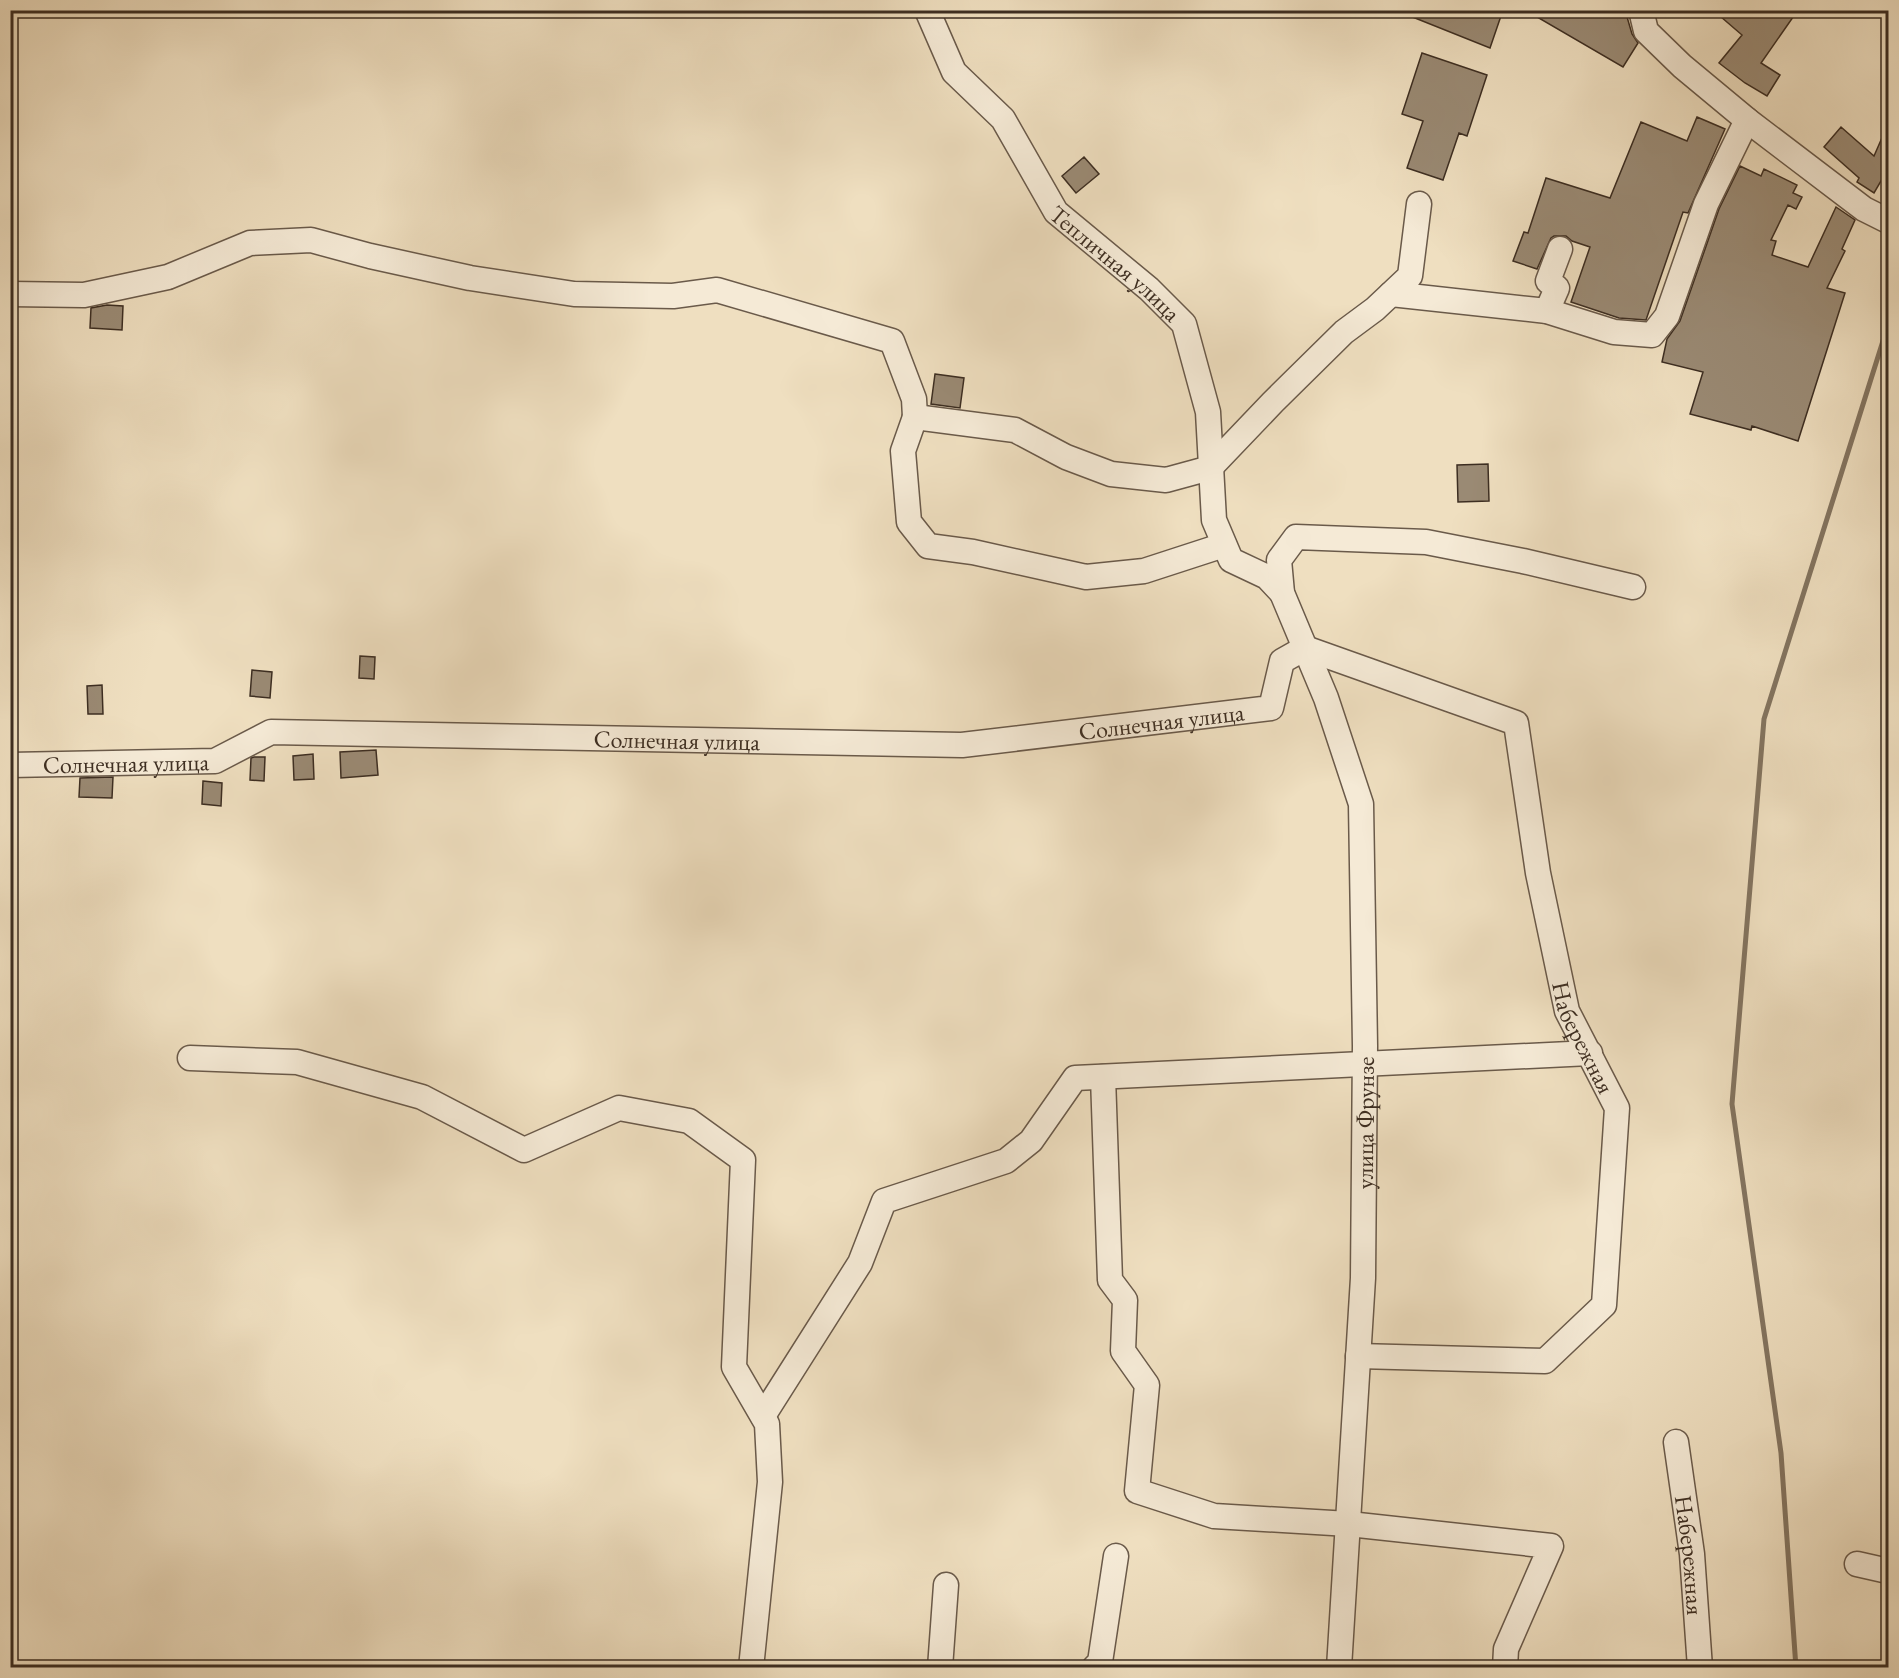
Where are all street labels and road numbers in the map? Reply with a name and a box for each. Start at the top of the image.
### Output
street label: Тепличная улица [1043,198,1188,328]
street label: Солнечная улица [1077,696,1246,746]
street label: Солнечная улица [593,723,761,757]
street label: Солнечная улица [43,746,210,780]
street label: Набережная [1546,979,1622,1099]
street label: улица Фрунзе [1348,1056,1380,1189]
street label: Набережная [1668,1493,1712,1616]

